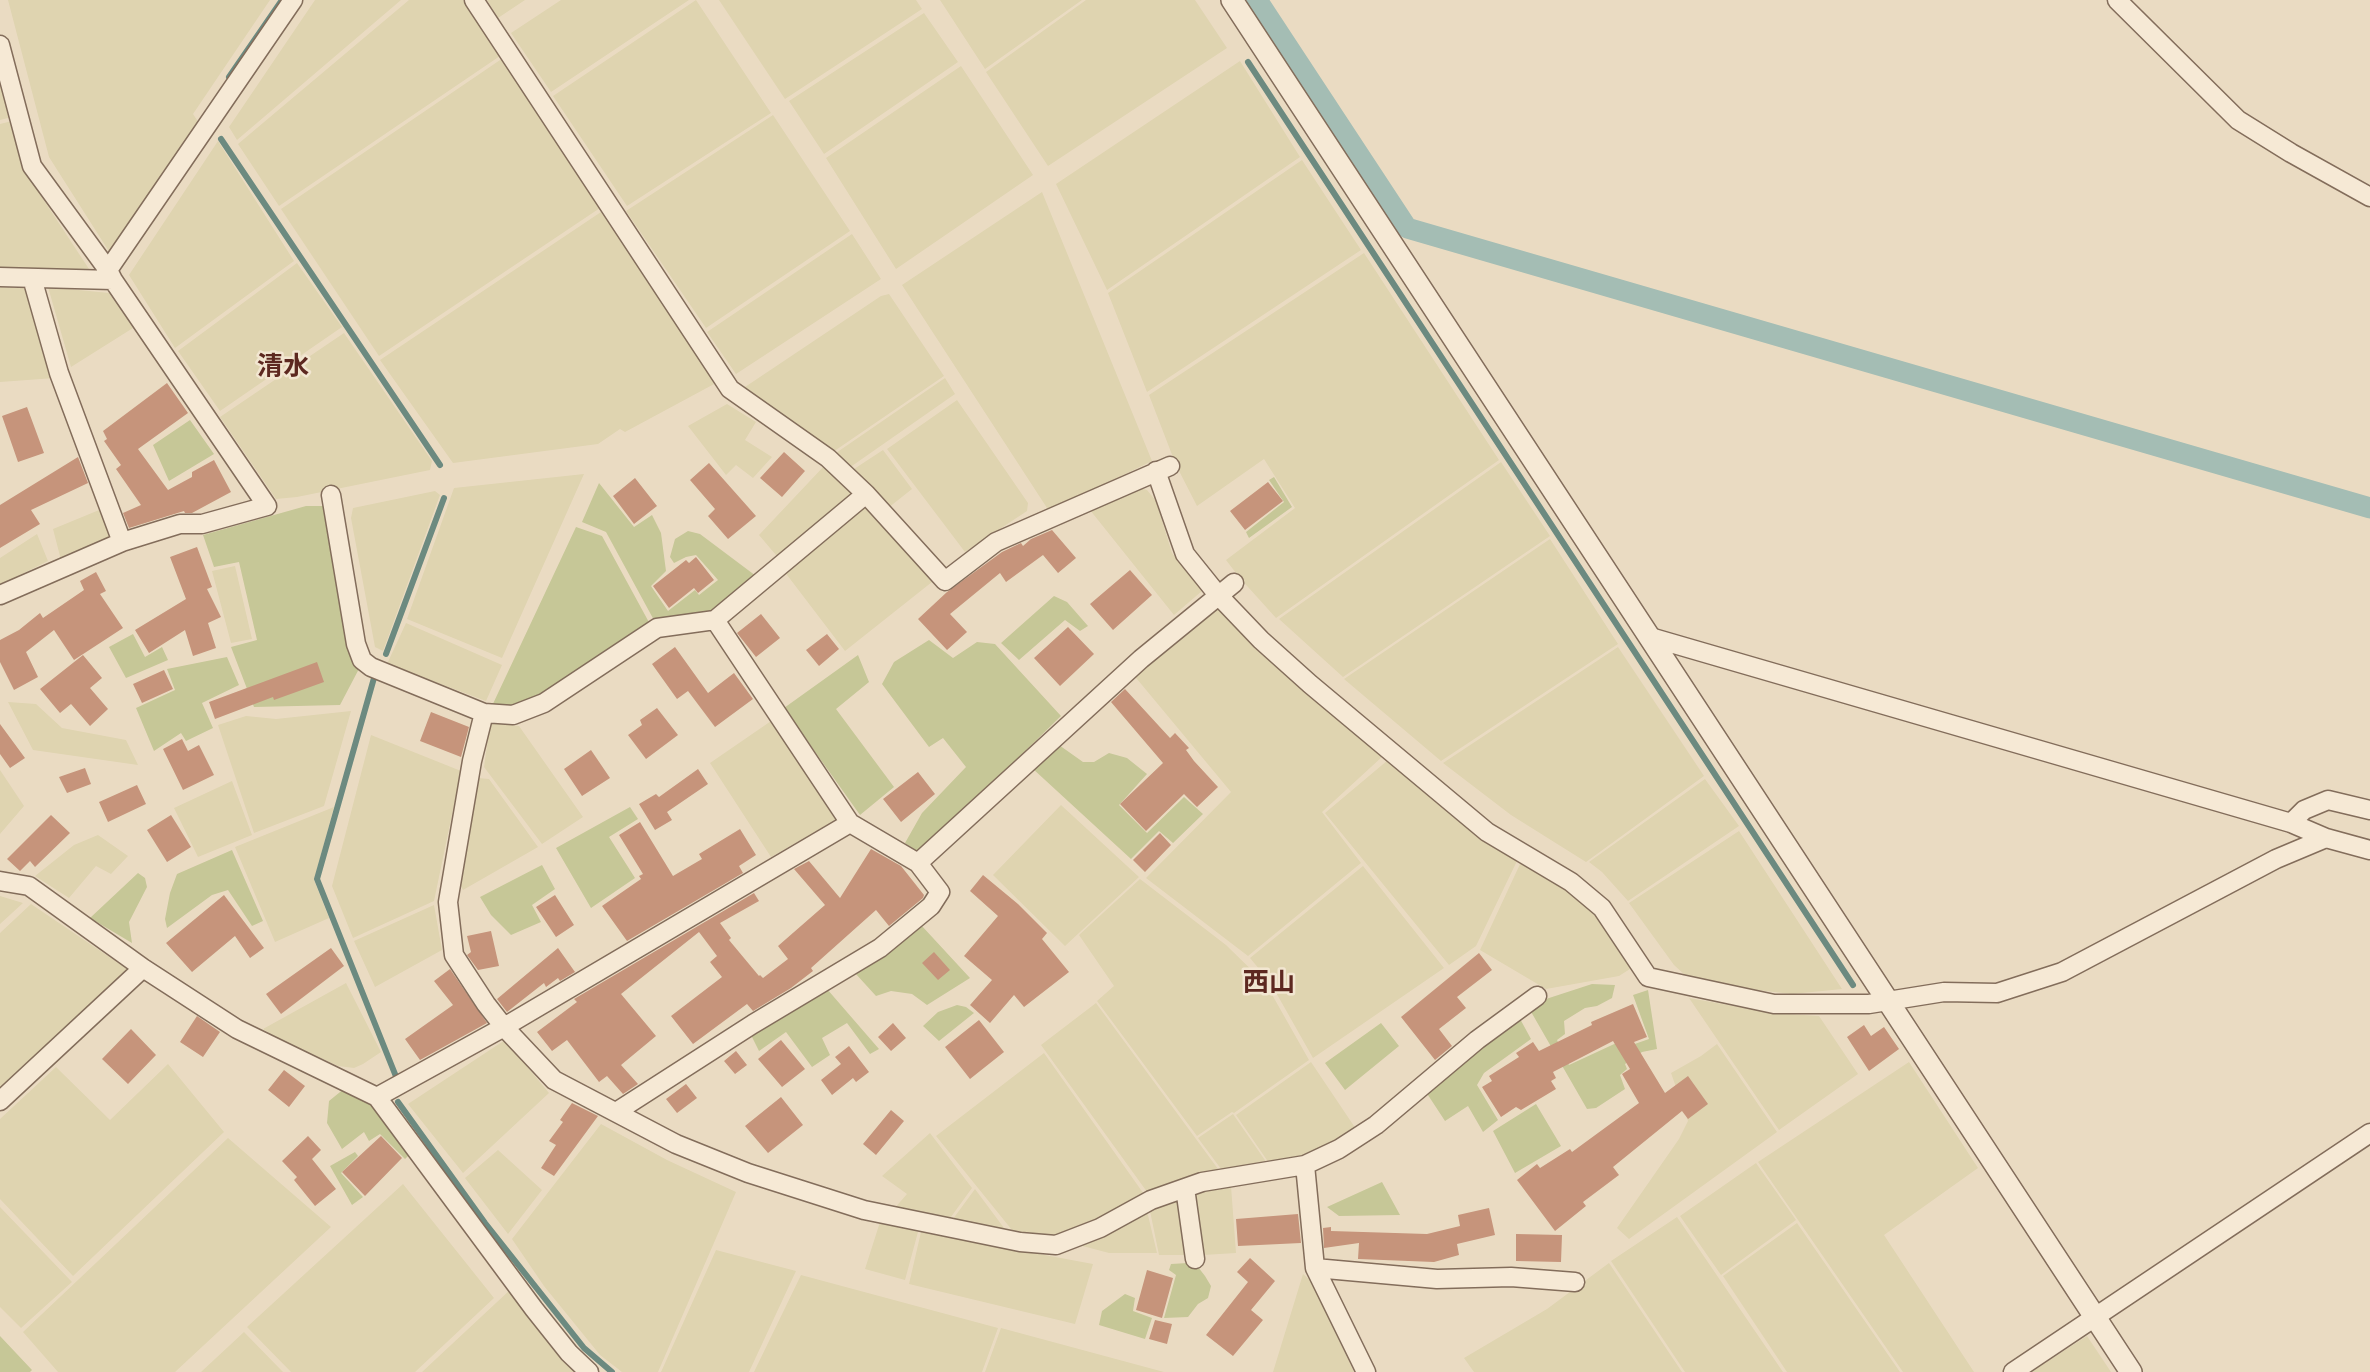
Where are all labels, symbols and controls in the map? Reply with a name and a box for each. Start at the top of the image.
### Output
district label: 清水 [257,352,309,384]
district label: 西山 [1243,968,1295,1000]

